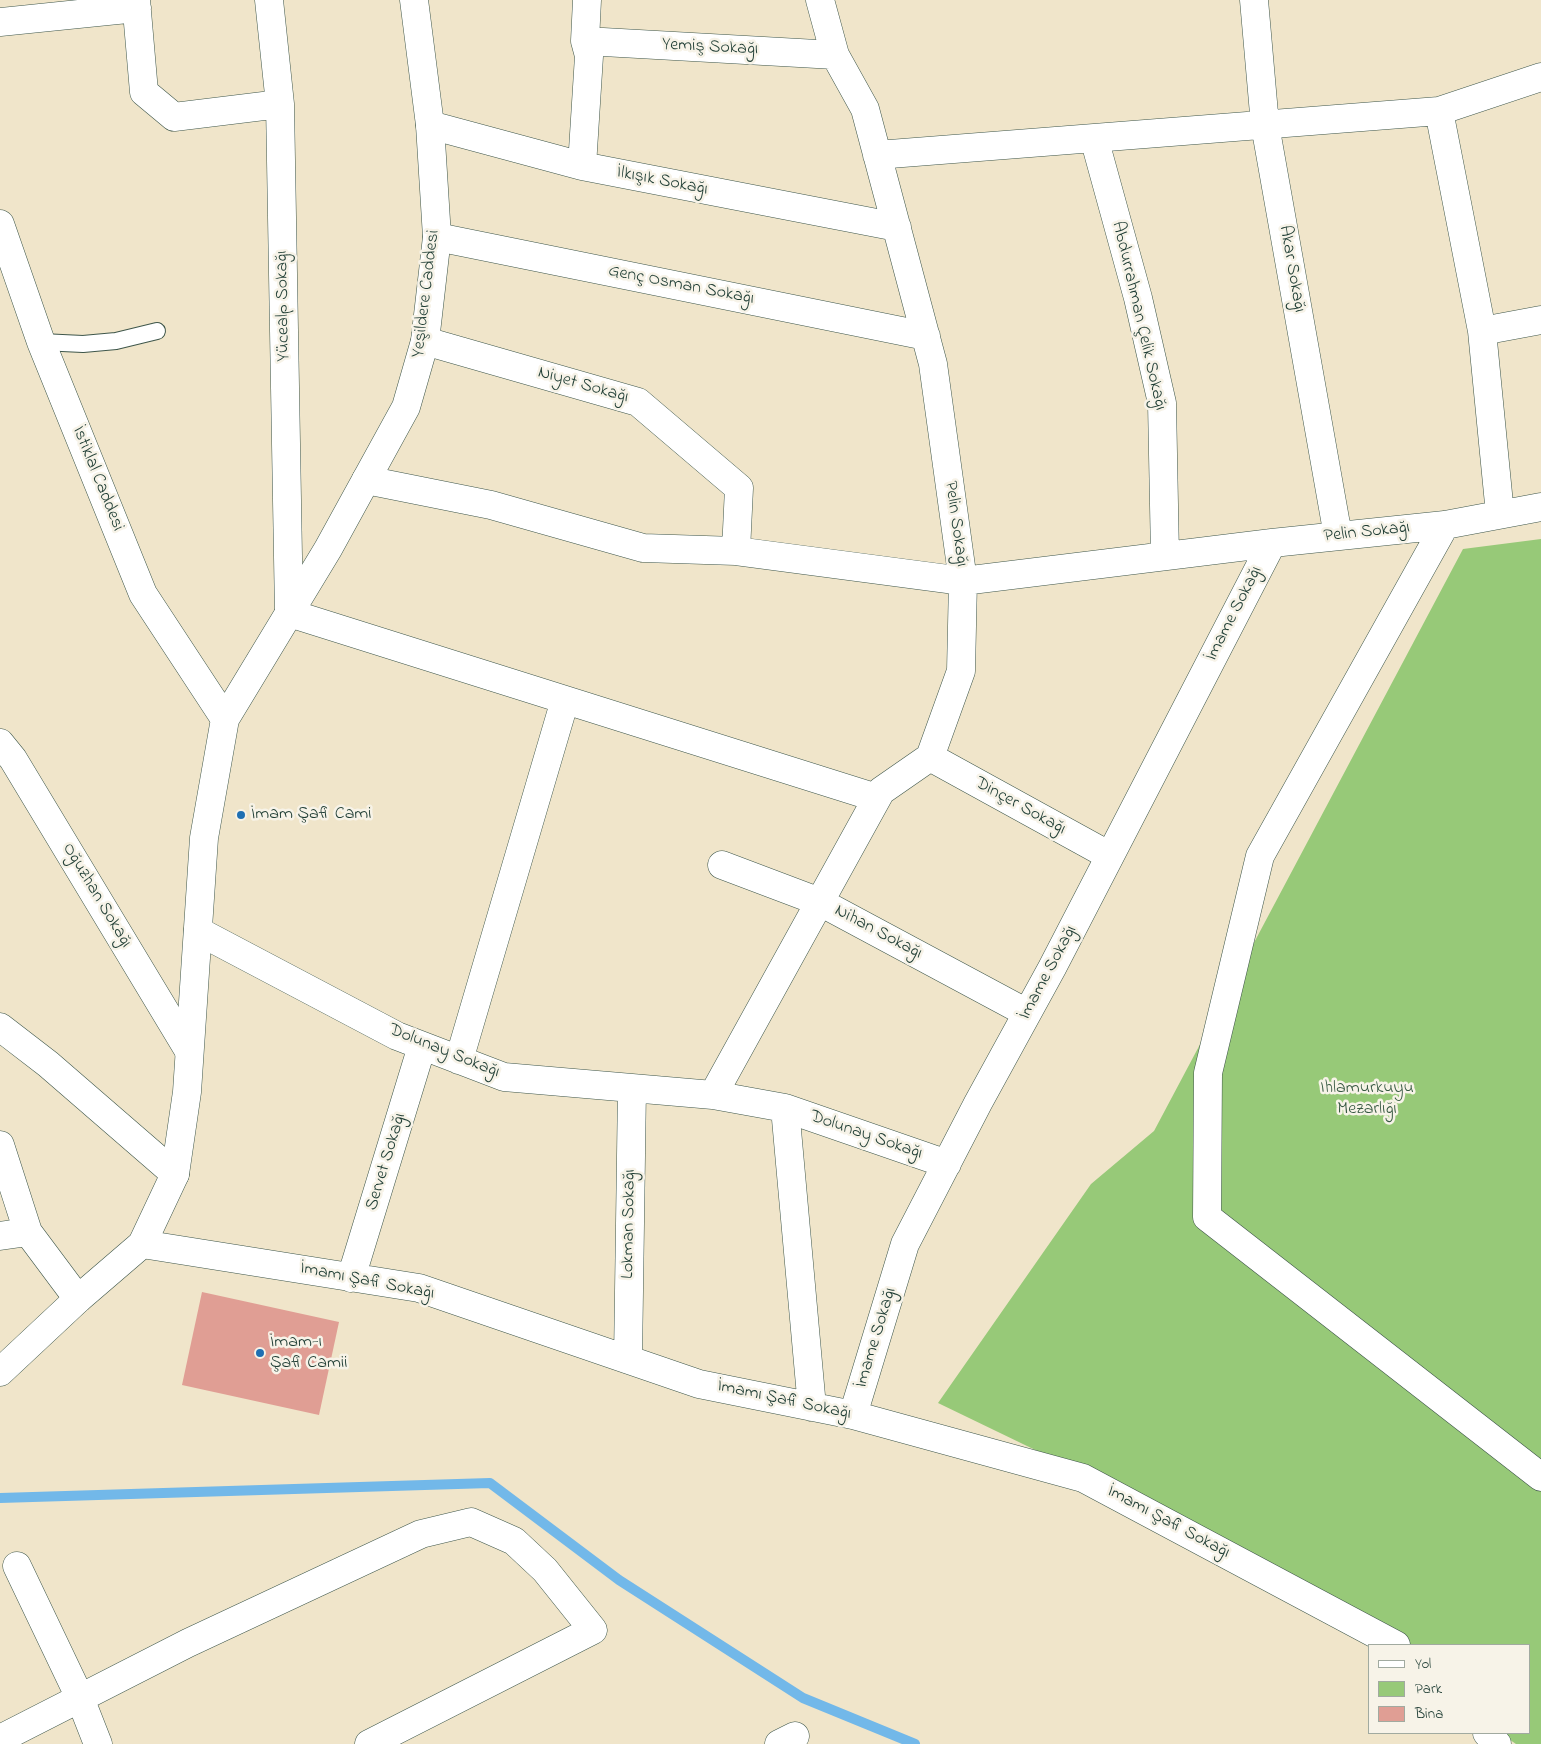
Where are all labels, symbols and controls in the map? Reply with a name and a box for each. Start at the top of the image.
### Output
street label: Yemiş Sokağı [661,35,759,61]
street label: İlkışık Sokağı [615,163,709,201]
street label: Abdurrahman Çelik Sokağı [1106,219,1170,413]
street label: Akar Sokağı [1273,224,1309,314]
street label: Yeşildere Caddesi [408,229,446,359]
street label: Yücealp Sokağı [272,250,296,362]
street label: Genç Osman Sokağı [606,261,756,311]
street label: Niyet Sokağı [535,363,631,409]
street label: İstiklal Caddesi [66,423,128,535]
street label: Pelin Sokağı [938,480,972,568]
street label: Pelin Sokağı [1323,518,1411,548]
street label: İmame Sokağı [1202,563,1268,665]
street label: Dinçer Sokağı [971,773,1069,841]
place label: İmam Şafi Cami [251,804,372,826]
marker: İmam Şafi Cami [235,809,247,821]
street label: Oğuzhan Sokağı [56,840,136,952]
street label: Nihan Sokağı [830,901,926,965]
street label: İmame Sokağı [1015,922,1083,1024]
street label: Dolunay Sokağı [385,1020,503,1084]
park label: Ihlamurkuyu Mezarlığı [1320,1078,1414,1120]
street label: Dolunay Sokağı [807,1107,925,1165]
street label: Servet Sokağı [362,1111,412,1213]
street label: Lokman Sokağı [618,1169,642,1279]
street label: İmamı Şafi Sokağı [298,1258,436,1306]
street label: İmame Sokağı [852,1285,902,1391]
place label: İmam-ı Şafi Camii [270,1332,347,1375]
marker: İmam-ı Şafi Camii [254,1347,266,1359]
street label: İmamı Şafi Sokağı [715,1376,853,1426]
street label: İmamı Şafi Sokağı [1103,1481,1233,1565]
legend [1368,1644,1531,1734]
text: Yol [1415,1653,1431,1675]
text: Park [1415,1678,1442,1700]
text: Bina [1415,1703,1443,1725]

